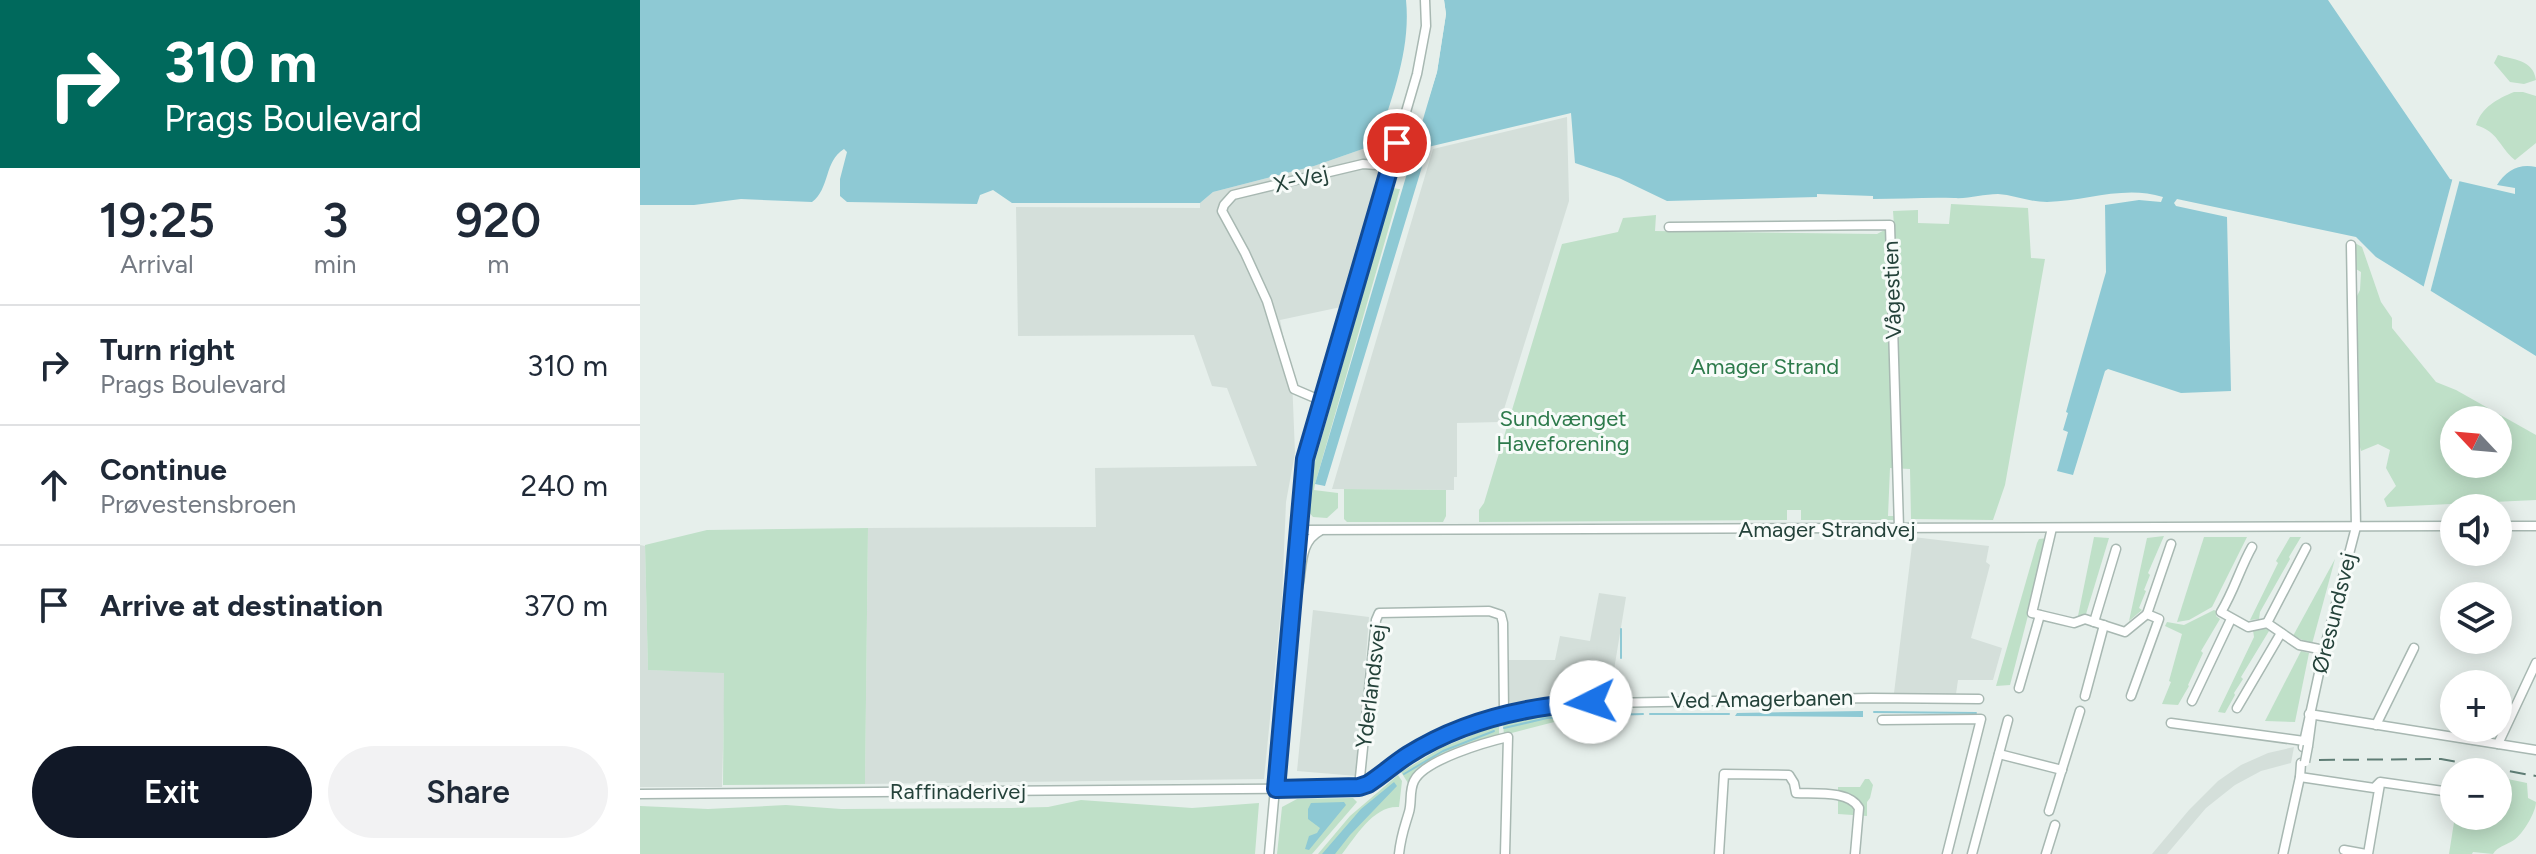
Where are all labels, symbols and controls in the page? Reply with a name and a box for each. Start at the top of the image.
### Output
text: 310 m [164,29,317,96]
icon: right [32,32,136,136]
text: Prags Boulevard [164,97,422,140]
pin [1363,109,1431,177]
icon: arrive [1375,121,1419,165]
street label: X-Vej [1271,160,1331,198]
text: 19:25 [99,191,215,249]
text: 3 [322,191,348,249]
text: 920 [455,191,541,249]
street label: Vågestien [1877,240,1907,340]
text: Arrival [120,248,194,280]
text: min [314,248,357,280]
text: m [487,248,509,280]
text: Turn right [100,331,235,368]
icon: right [32,343,76,387]
text: 310 m [527,347,608,384]
park label: Amager Strand [1691,353,1839,380]
text: Prags Boulevard [100,368,286,400]
park label: Sundvænget Haveforening [1496,405,1630,457]
north arrow [2440,406,2512,478]
map controls [2440,406,2512,830]
text: Continue [100,451,227,488]
icon: ahead [32,463,76,507]
text: 240 m [520,467,608,504]
text: Prøvestensbroen [100,488,296,520]
button: sound [2440,494,2512,566]
street label: Amager Strandvej [1738,516,1916,543]
street label: Øresundsvej [2306,550,2362,676]
button: layers [2440,582,2512,654]
icon: arrive [32,583,76,627]
text: Arrive at destination [100,587,383,624]
text: 370 m [523,587,608,624]
street label: Yderlandsvej [1350,622,1392,750]
position arrow [1549,660,1633,744]
button: + [2440,670,2512,742]
street label: Ved Amagerbanen [1670,684,1854,714]
button: Exit [32,746,312,838]
button: Share [328,746,608,838]
button: − [2440,758,2512,830]
street label: Raffinaderivej [890,778,1026,805]

